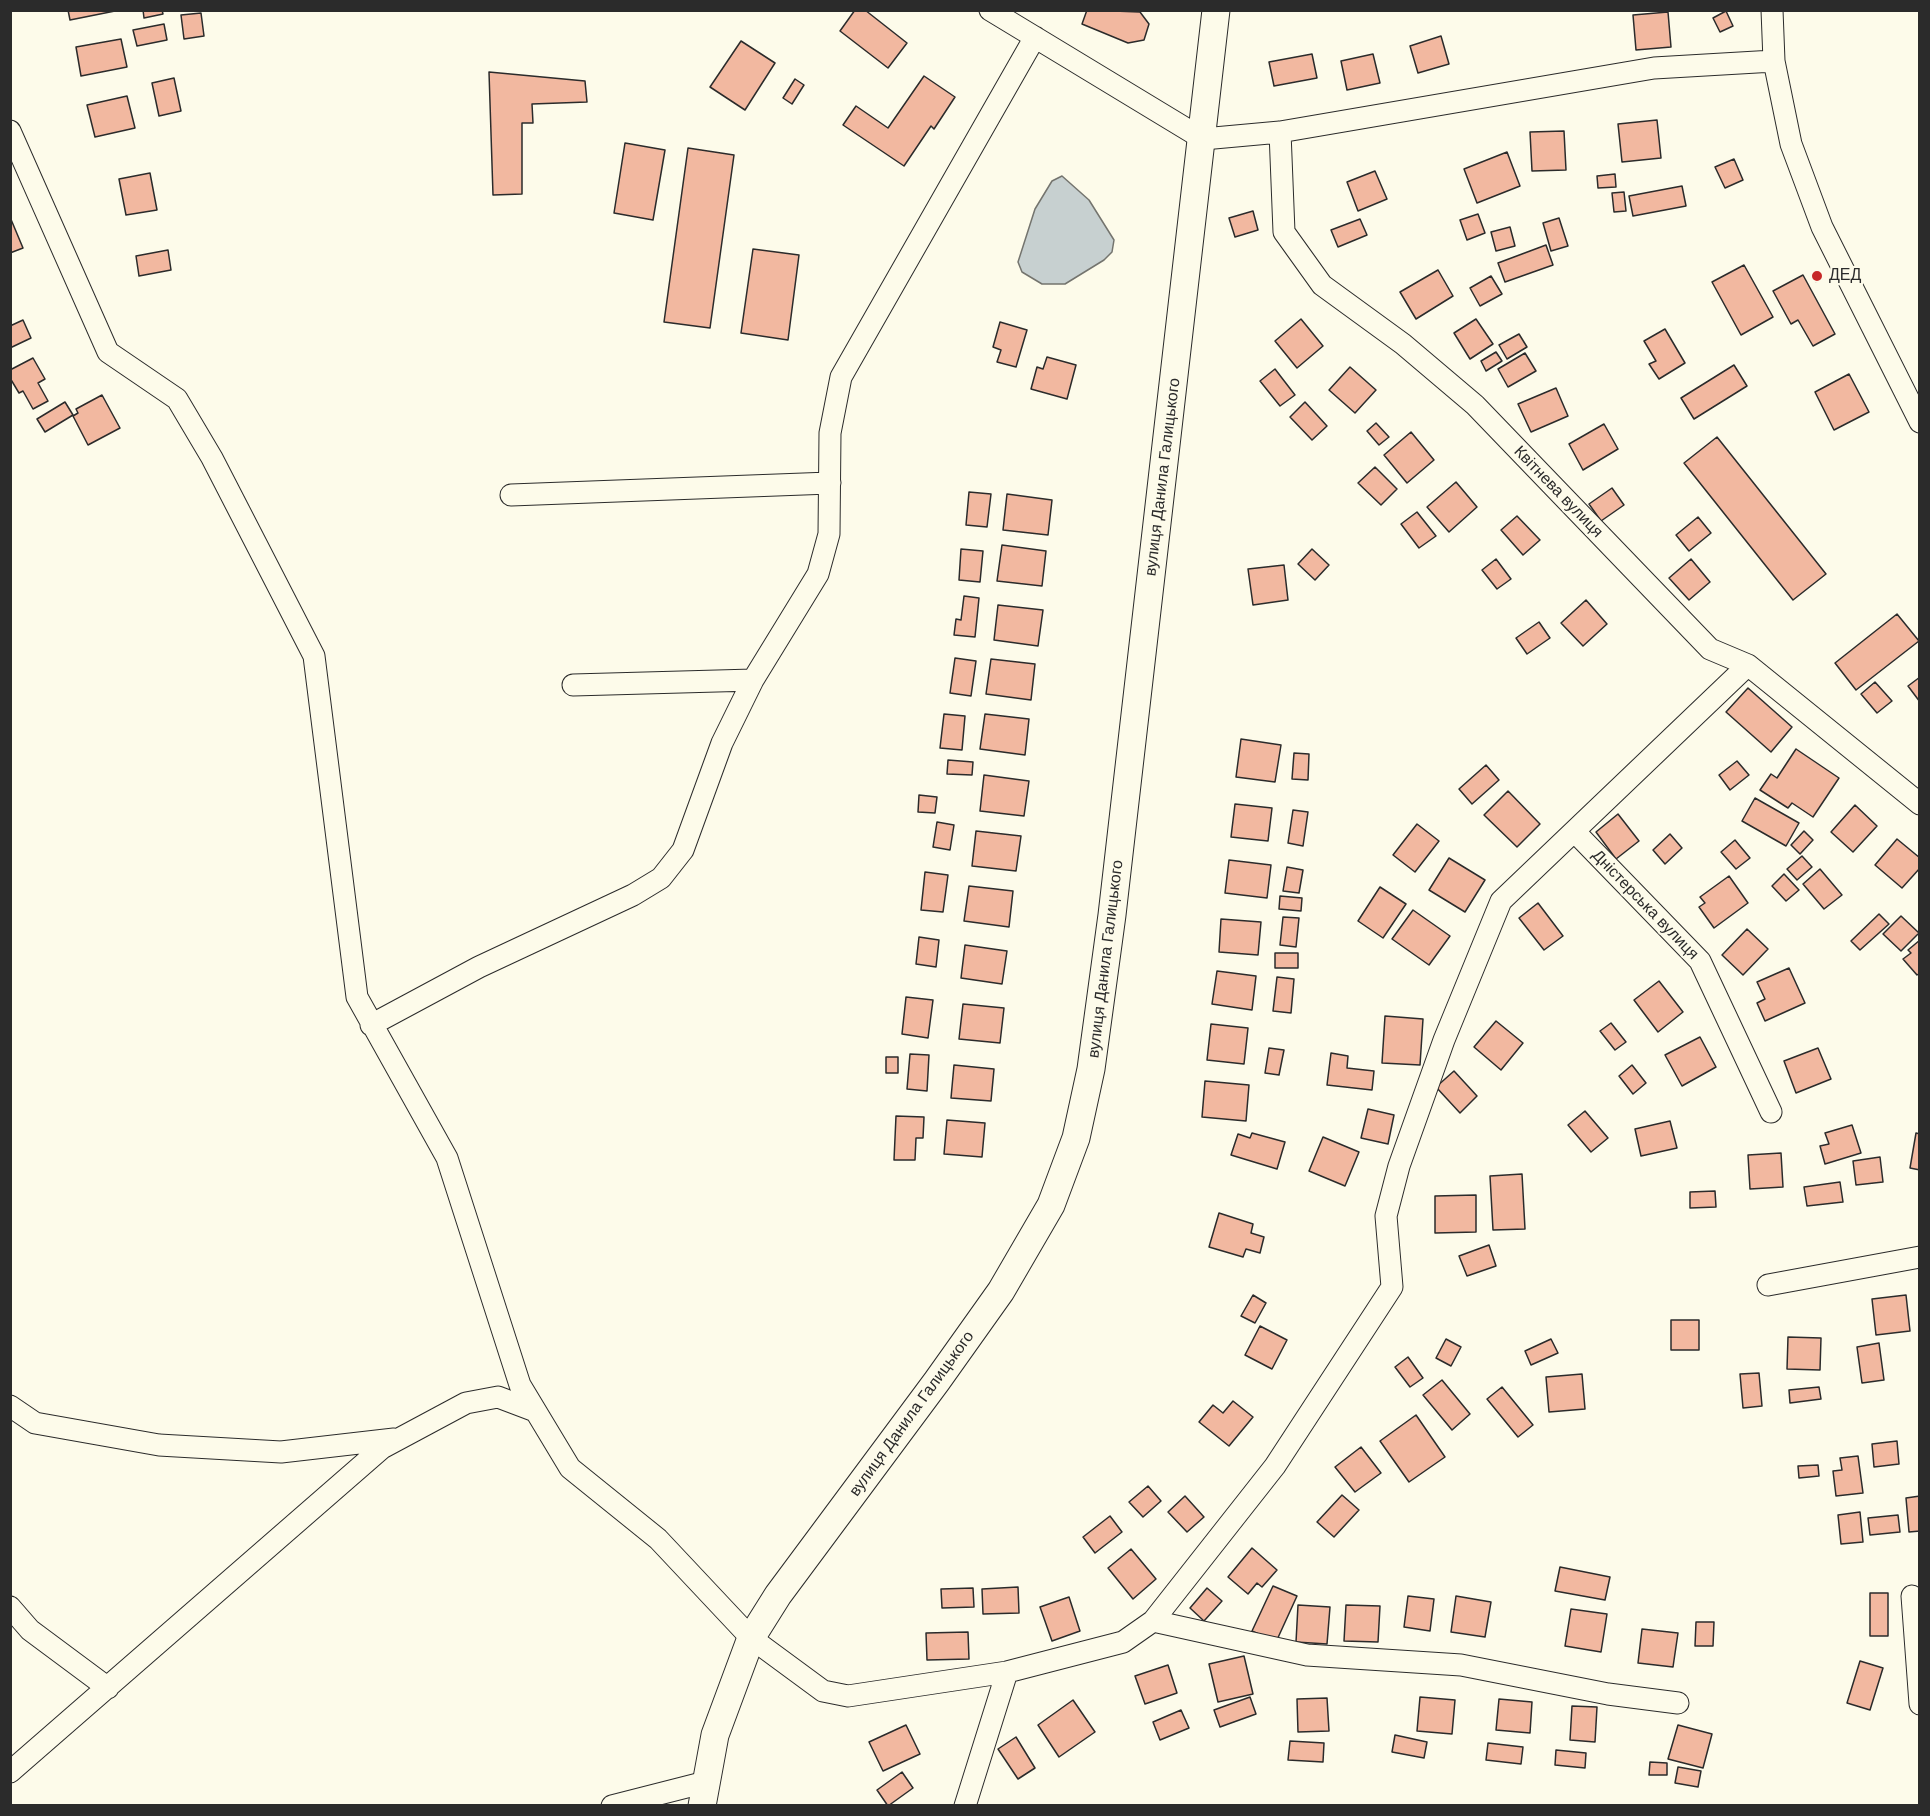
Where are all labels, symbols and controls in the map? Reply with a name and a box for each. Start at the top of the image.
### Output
place label: ДЕД [1829,266,1861,286]
marker: ДЕД [1810,269,1824,283]
street label: вулиця Данила Галицького [1141,377,1185,577]
street label: Квітнева вулиця [1509,442,1607,542]
street label: Дністерська вулиця [1588,846,1702,964]
street label: вулиця Данила Галицького [1084,859,1128,1059]
street label: вулиця Данила Галицького [846,1328,978,1500]

